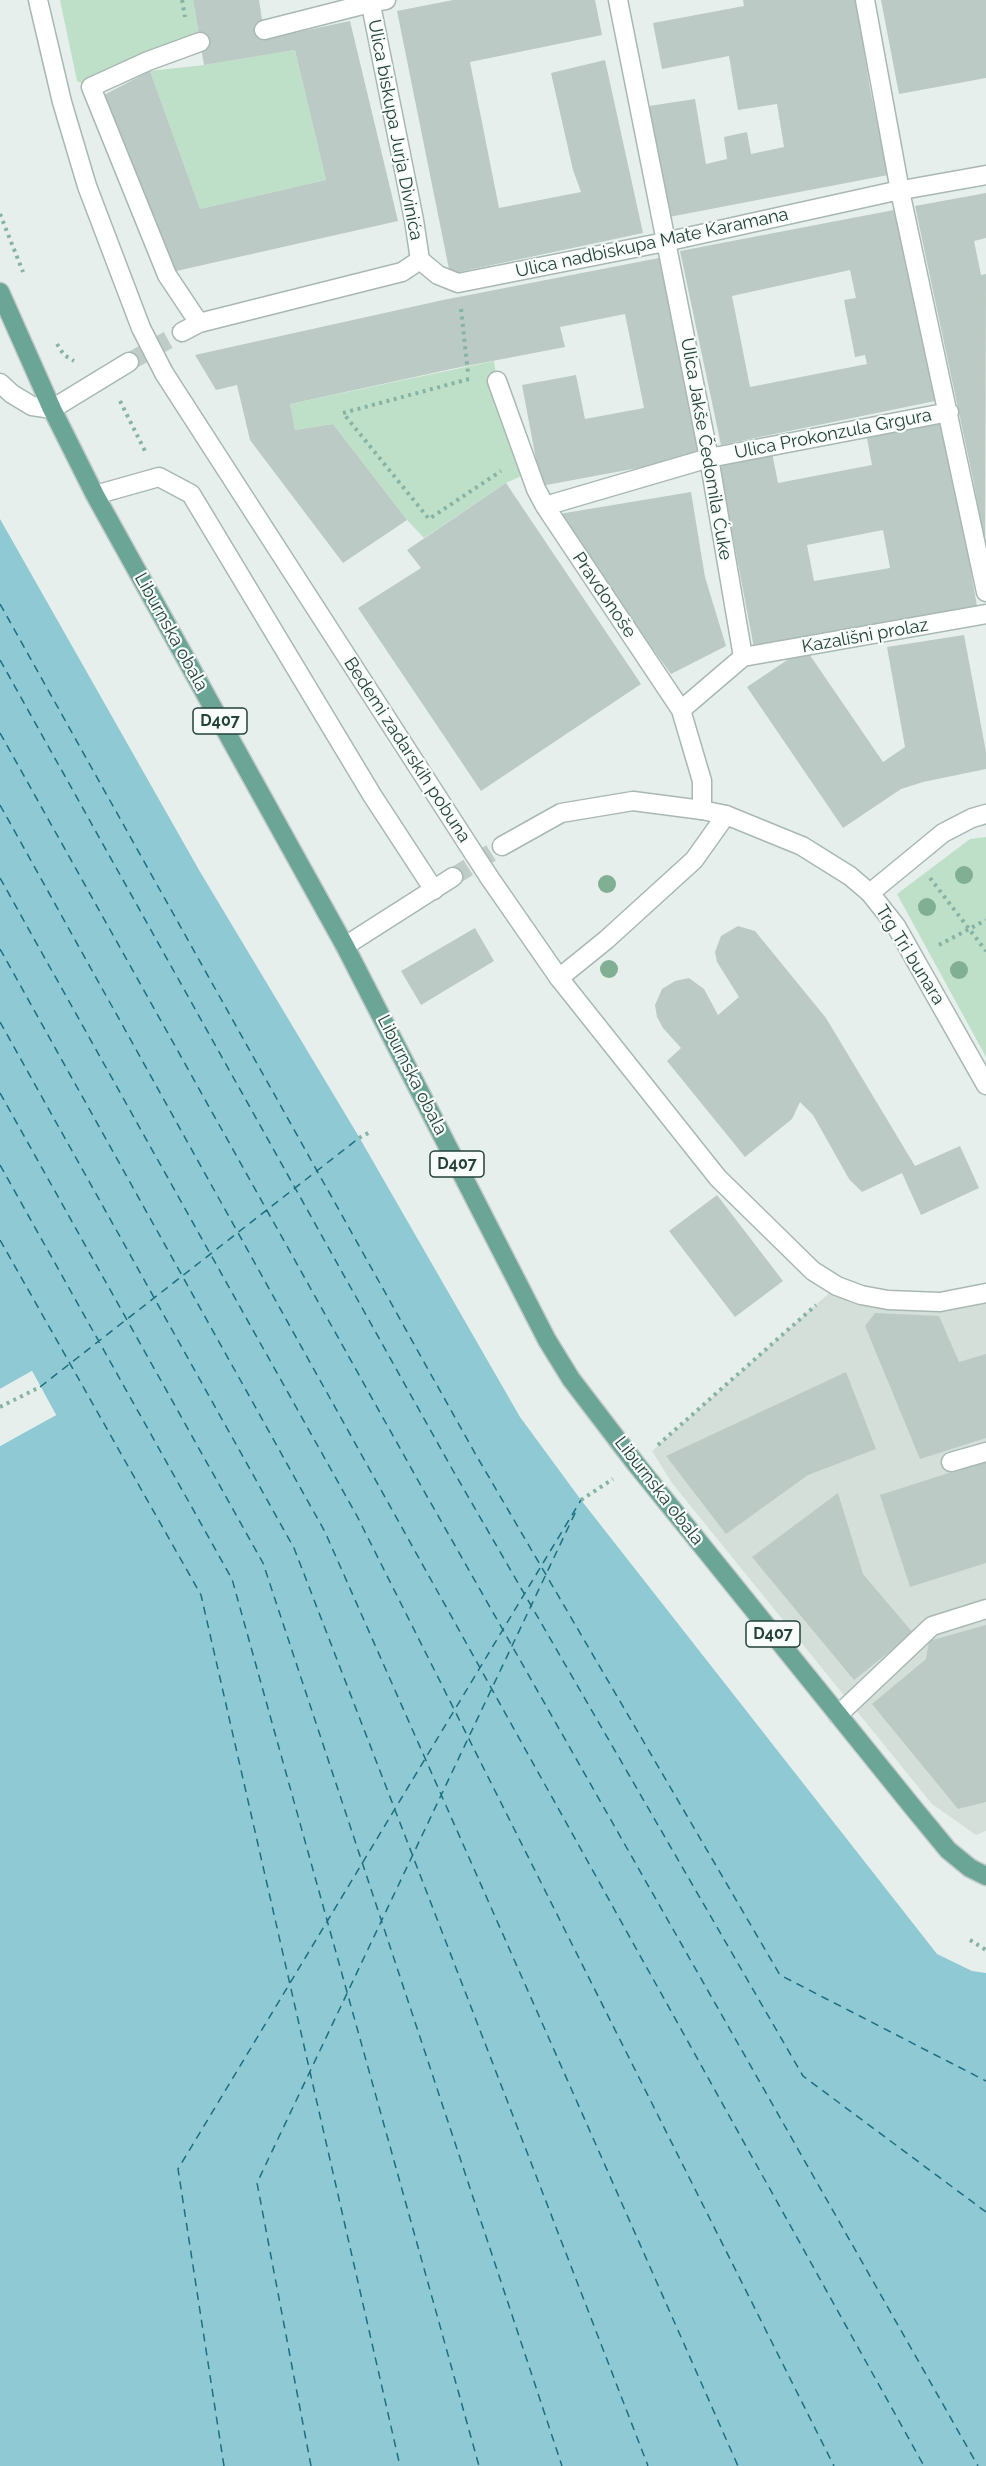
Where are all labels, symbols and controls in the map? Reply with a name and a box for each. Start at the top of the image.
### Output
street label: Ulica biskupa Jurja Divinića [363,18,427,242]
street label: Ulica nadbiskupa Mate Karamana [514,204,790,282]
street label: Ulica Jakše Čedomila Ćuke [676,336,736,562]
street label: Ulica Prokonzula Grgura [733,404,933,464]
street label: Pravdonoše [567,548,641,642]
street label: Liburnska obala [130,569,212,695]
street label: Kazališni prolaz [800,614,930,658]
street label: Bedemi zadarskih pobuna [339,653,475,847]
road number: D407 [193,708,247,734]
street label: Trg Tri bunara [871,901,949,1009]
street label: Liburnska obala [372,1011,452,1139]
road number: D407 [430,1151,484,1177]
street label: Liburnska obala [610,1432,708,1550]
road number: D407 [746,1621,800,1647]

